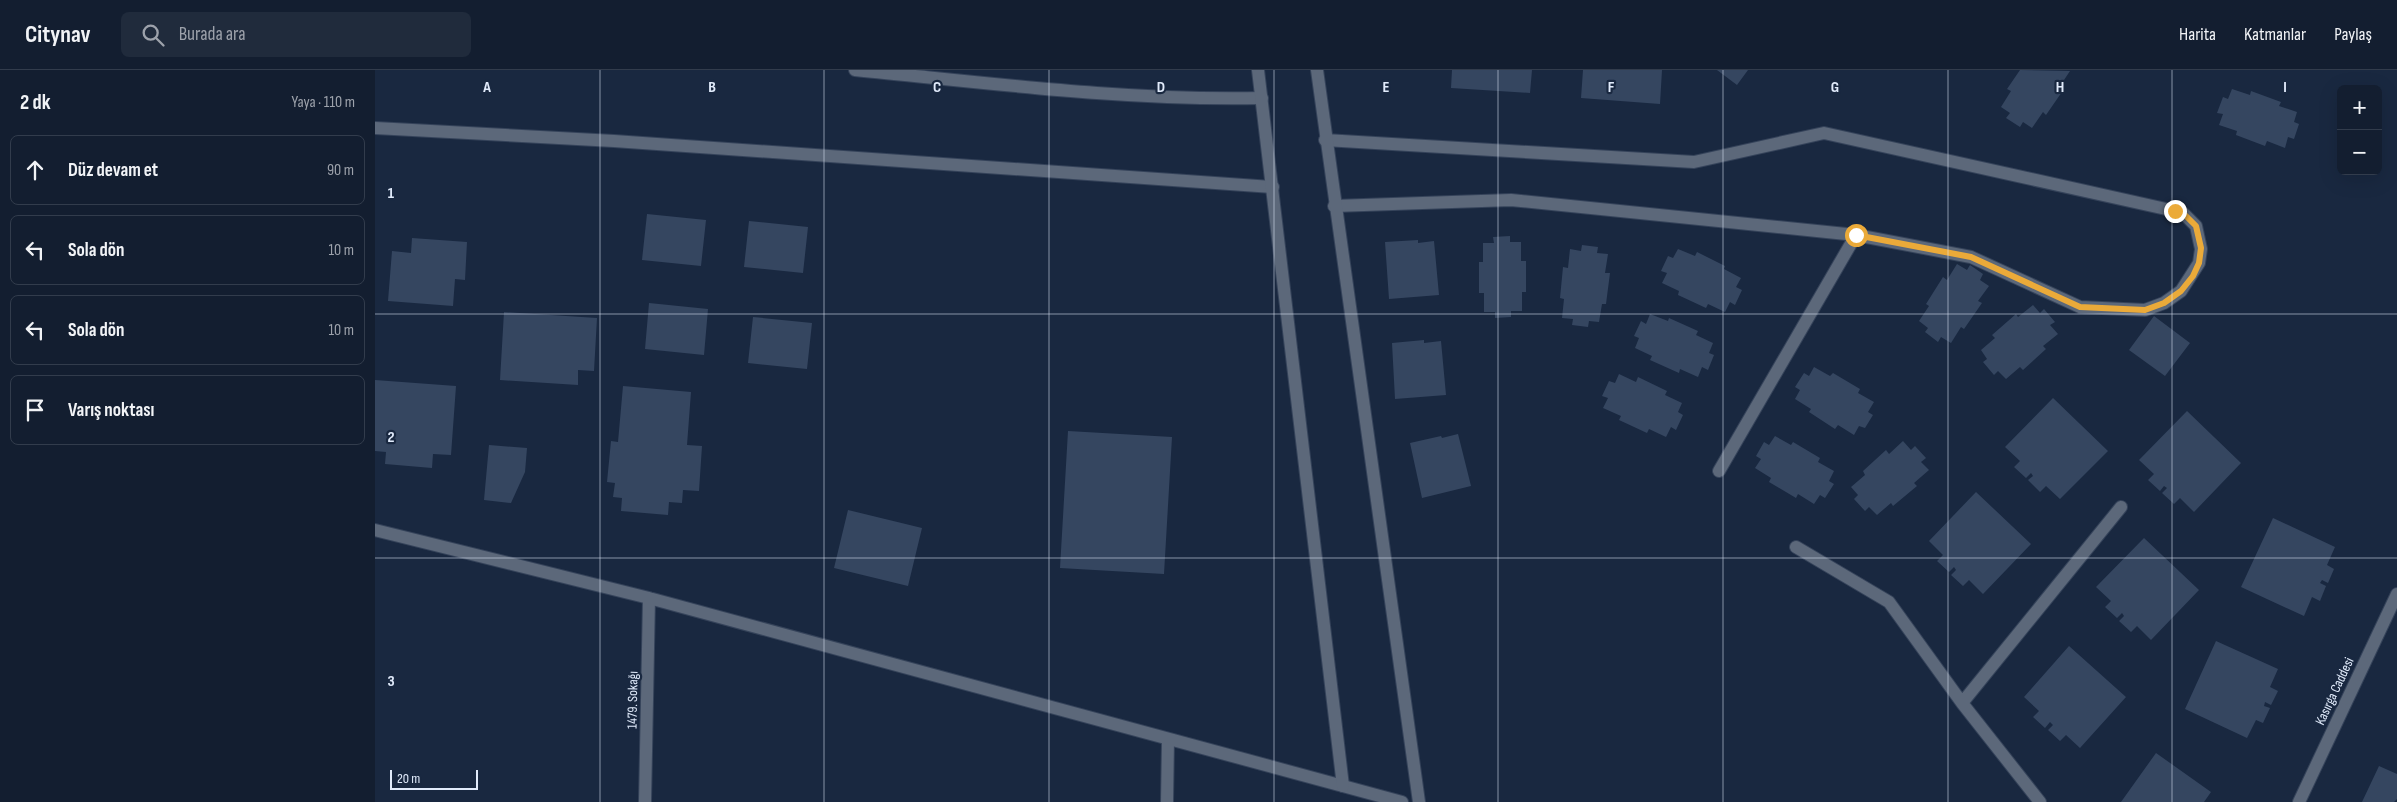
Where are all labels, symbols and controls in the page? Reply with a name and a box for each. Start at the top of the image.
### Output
search box [121,12,471,57]
text: Citynav [25,20,91,49]
icon: search [139,21,167,49]
text: Burada ara [179,23,246,46]
text: Harita [2179,24,2216,45]
text: Katmanlar [2244,24,2306,45]
text: Paylaş [2334,24,2372,45]
text: A [482,78,491,97]
text: B [708,78,716,97]
text: C [933,78,941,97]
text: D [1157,78,1165,97]
text: E [1383,78,1390,97]
text: F [1608,78,1615,97]
text: G [1831,78,1839,97]
text: H [2056,78,2064,97]
text: I [2283,78,2287,97]
map controls [2337,85,2382,175]
button: + [2337,85,2382,130]
text: 2 dk [20,90,51,115]
text: Yaya · 110 m [291,93,355,112]
button: − [2337,130,2382,175]
icon: ahead [21,156,49,184]
text: Düz devam et [68,159,158,182]
text: 90 m [327,161,354,180]
text: 1 [388,184,395,203]
route end [2164,200,2187,223]
route start [1845,224,1868,247]
icon: left [21,236,49,264]
text: Sola dön [68,239,124,262]
text: 10 m [328,241,354,260]
icon: left [21,316,49,344]
text: Sola dön [68,319,124,342]
text: 10 m [328,321,354,340]
icon: arrive [21,396,49,424]
text: Varış noktası [68,399,154,422]
text: 2 [387,428,395,447]
street label: Kasırga Caddesi [2311,655,2358,728]
street label: 1479. Sokağı [623,671,642,729]
text: 3 [387,672,395,691]
scale bar [390,767,477,790]
text: 20 m [397,770,420,787]

